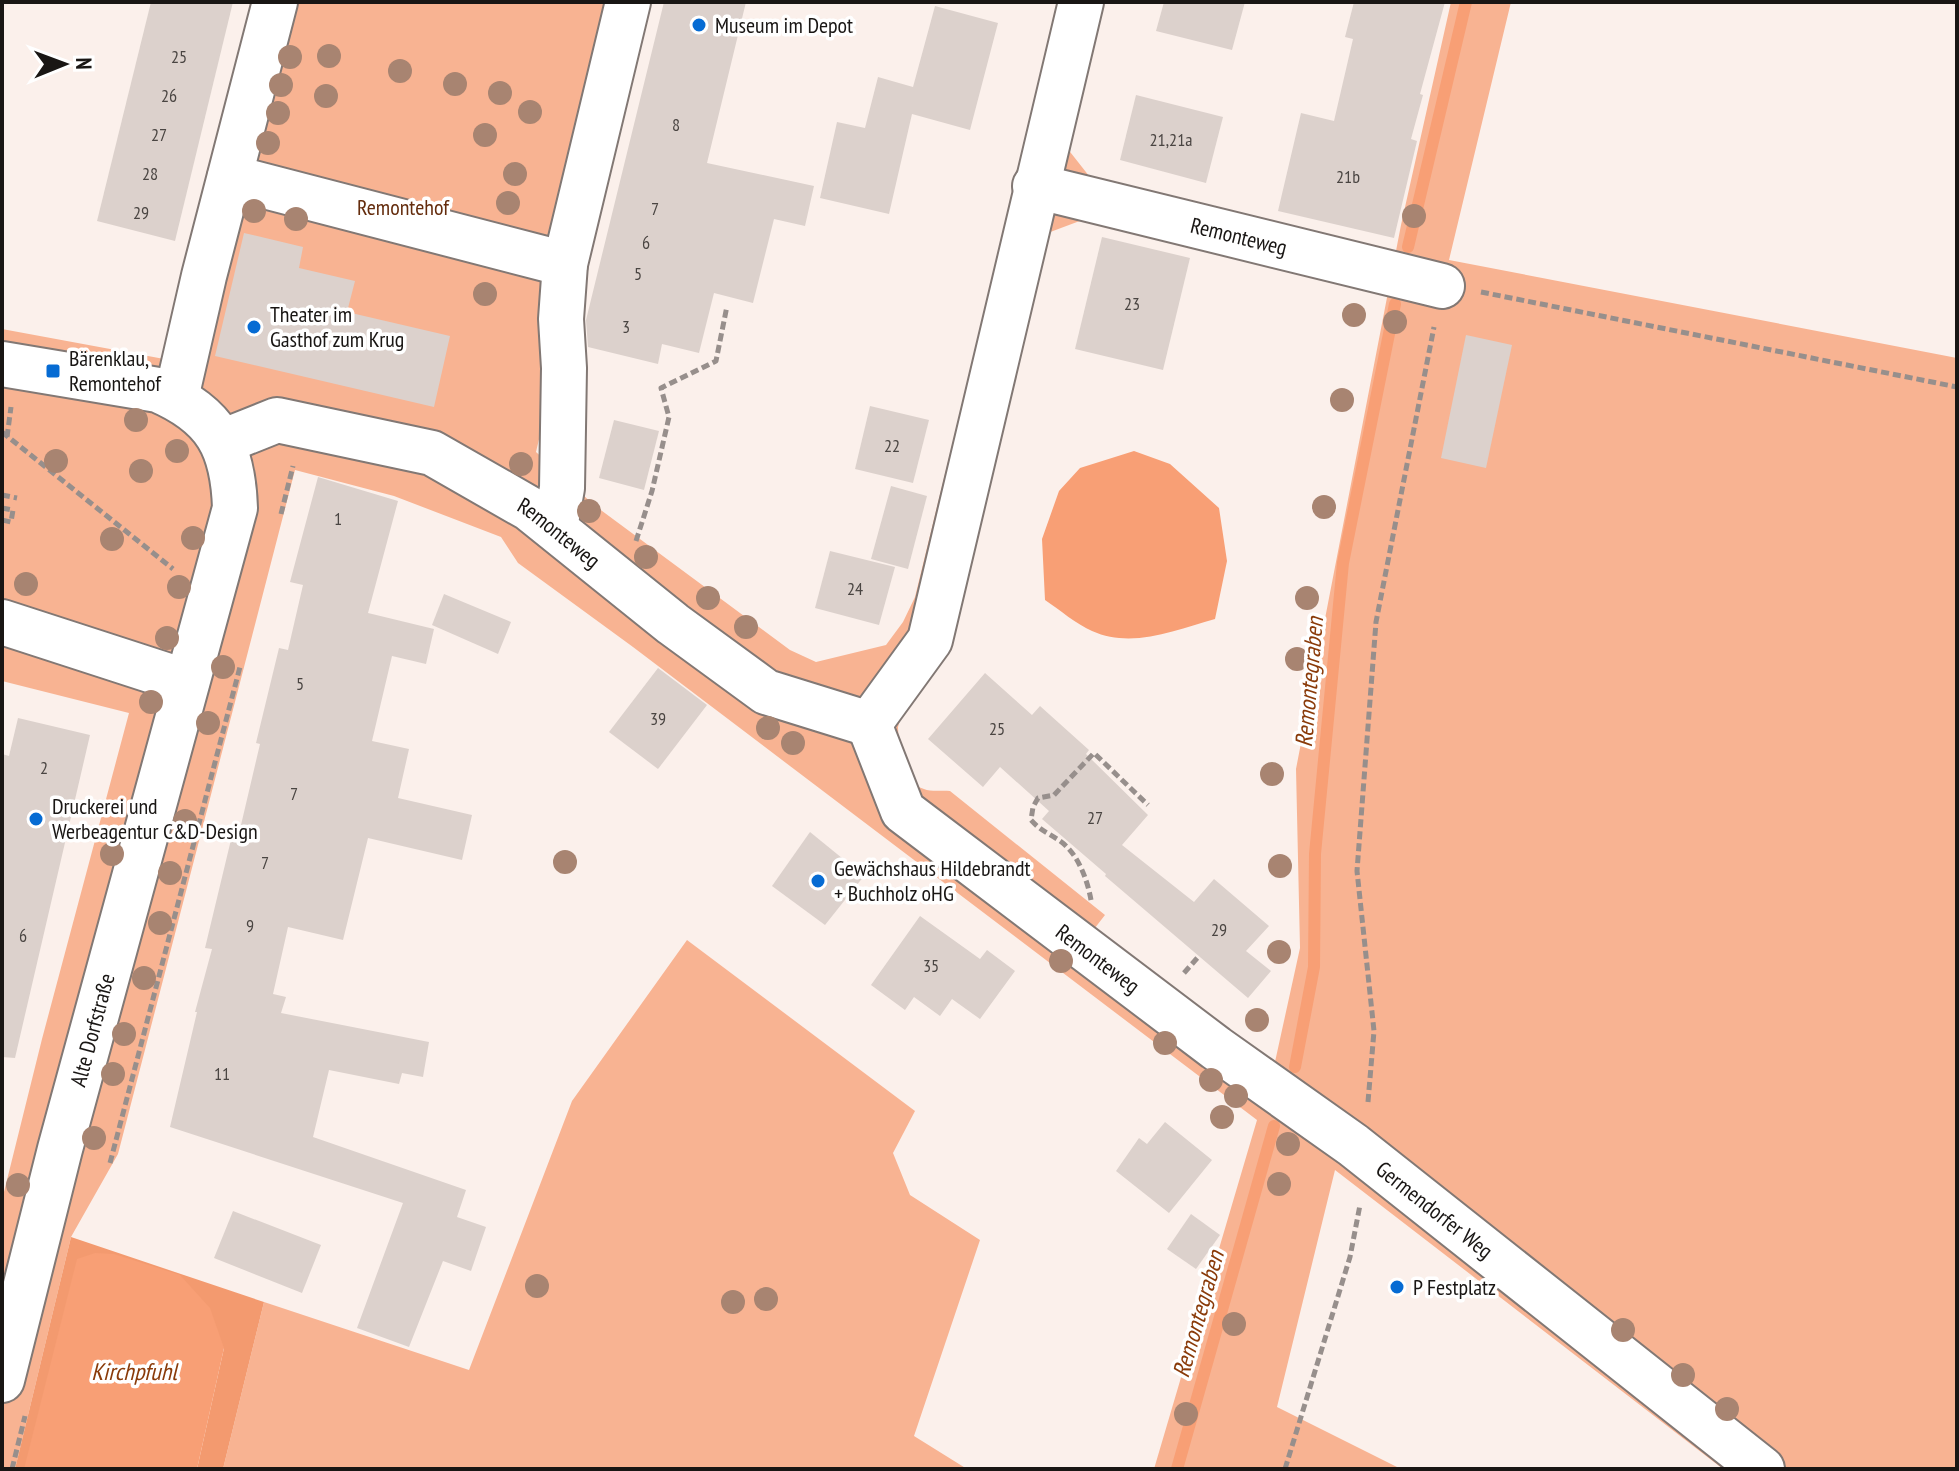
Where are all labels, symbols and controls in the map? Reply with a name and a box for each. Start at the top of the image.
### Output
place label: Museum im Depot [715,11,853,39]
marker: Museum im Depot [690,16,708,34]
north arrow [24,24,104,104]
house number: 25 [171,45,187,68]
text: N [70,57,98,70]
house number: 26 [161,84,177,107]
house number: 8 [672,113,680,136]
house number: 27 [151,123,167,146]
house number: 21,21a [1150,128,1192,151]
house number: 28 [142,162,158,185]
house number: 21b [1336,165,1360,188]
park label: Remontehof [357,193,450,221]
house number: 7 [651,197,659,220]
house number: 29 [133,201,149,224]
street label: Remonteweg [1188,211,1290,261]
house number: 6 [642,231,650,254]
house number: 5 [634,262,642,285]
house number: 23 [1124,292,1140,315]
place label: Theater im Gasthof zum Krug [270,300,404,353]
house number: 3 [622,315,630,338]
marker: Theater im Gasthof zum Krug [245,318,263,336]
place label: Bärenklau, Remontehof [69,344,162,397]
marker: Bärenklau, Remontehof [44,362,62,380]
house number: 22 [884,434,900,457]
street label: Remonteweg [513,491,606,574]
house number: 1 [334,507,342,530]
house number: 24 [847,577,863,600]
water label: Remontegraben [1288,614,1330,748]
house number: 5 [296,672,304,695]
house number: 39 [650,707,666,730]
house number: 25 [989,717,1005,740]
house number: 2 [40,756,48,779]
house number: 7 [290,782,298,805]
place label: Druckerei und Werbeagentur C&D-Design [52,792,258,845]
house number: 27 [1087,806,1103,829]
marker: Druckerei und Werbeagentur C&D-Design [27,810,45,828]
house number: 7 [261,851,269,874]
place label: Gewächshaus Hildebrandt + Buchholz oHG [834,854,1031,907]
marker: Gewächshaus Hildebrandt + Buchholz oHG [809,872,827,890]
house number: 9 [246,914,254,937]
street label: Remonteweg [1050,918,1146,999]
house number: 29 [1211,918,1227,941]
house number: 6 [19,924,27,947]
house number: 35 [923,954,939,977]
street label: Alte Dorfstraße [63,970,121,1090]
house number: 11 [214,1062,230,1085]
street label: Germendorfer Weg [1370,1155,1499,1265]
water label: Remontegraben [1165,1246,1231,1381]
place label: P Festplatz [1413,1273,1496,1301]
marker: P Festplatz [1388,1278,1406,1296]
water label: Kirchpfuhl [91,1356,179,1387]

